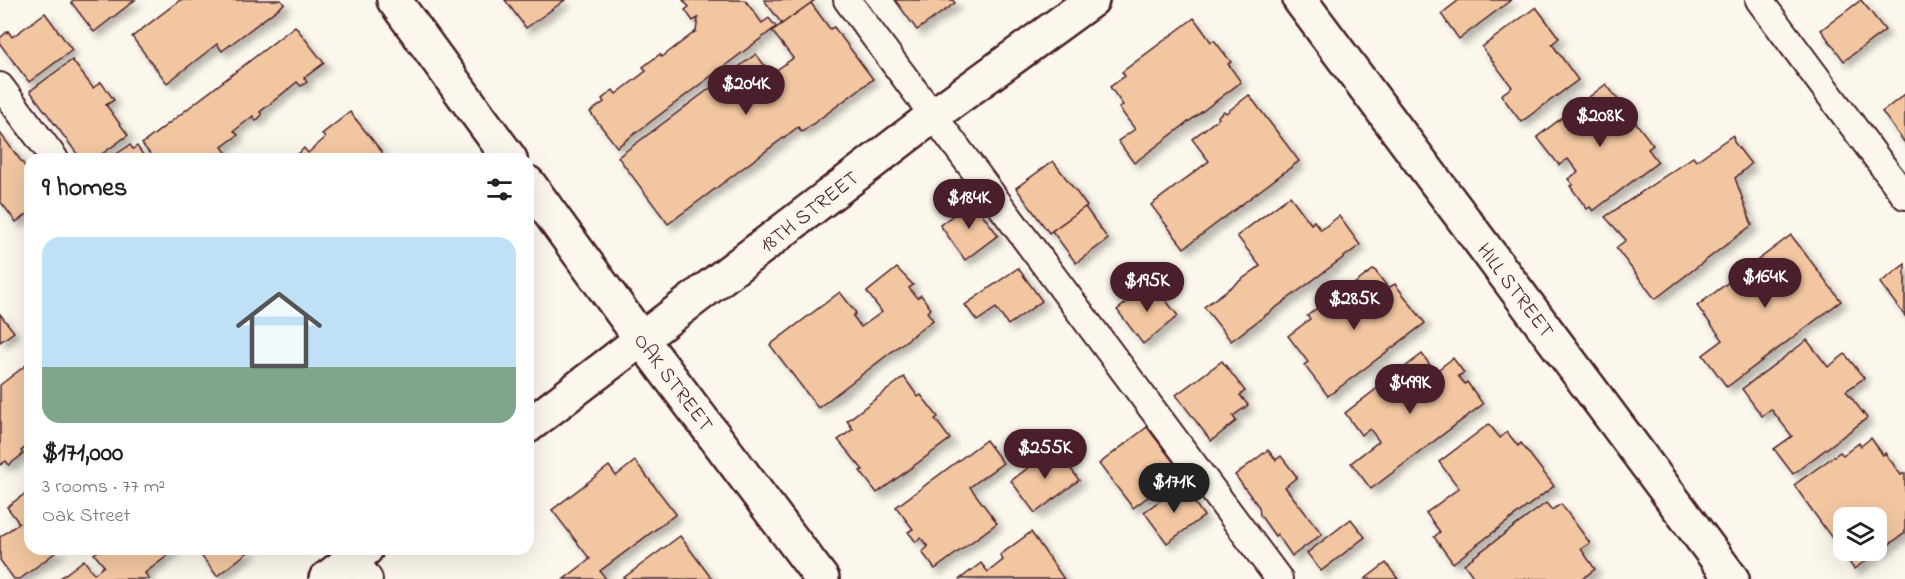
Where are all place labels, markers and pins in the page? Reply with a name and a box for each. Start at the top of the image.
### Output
pin: $204K [704,65,788,116]
pin: $208K [1558,97,1642,148]
pin: $184K [927,179,1011,230]
pin: $164K [1723,258,1807,309]
pin: $195K [1105,262,1189,313]
pin: $285K [1312,280,1396,331]
pin: $499K [1368,364,1452,415]
pin: $255K [1003,429,1087,480]
pin: $171K [1132,463,1216,514]

